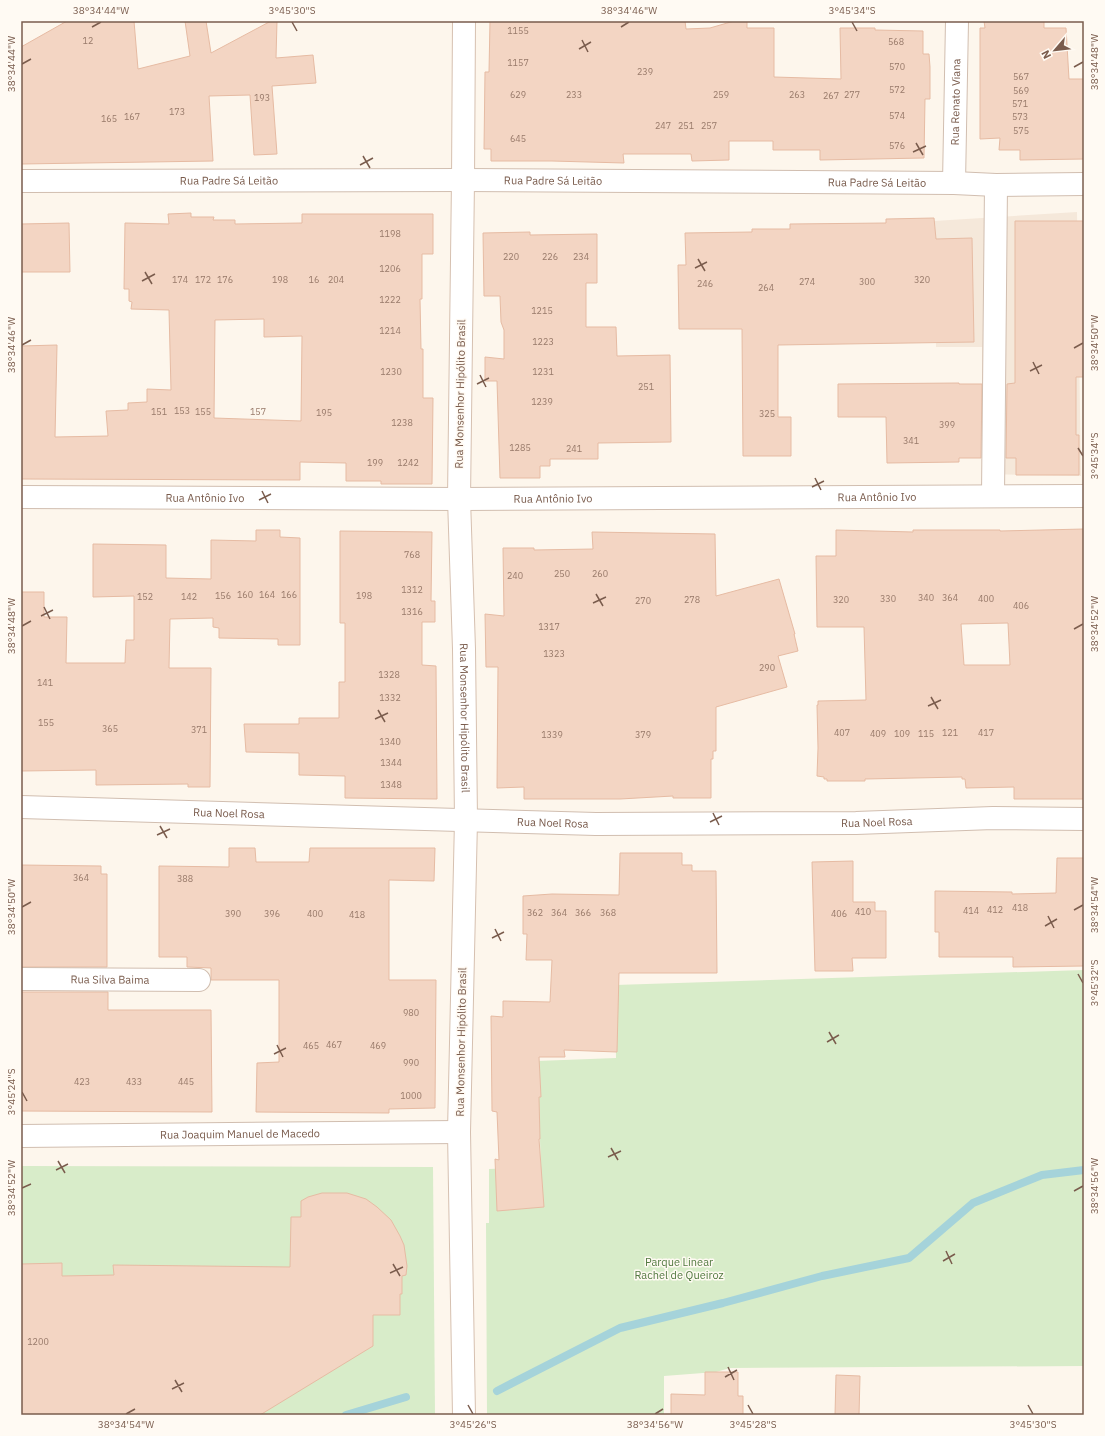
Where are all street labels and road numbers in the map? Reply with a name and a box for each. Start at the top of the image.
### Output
street label: Rua Renato Viana [948,58,963,146]
street label: Rua Padre Sá Leitão [180,173,278,188]
street label: Rua Padre Sá Leitão [504,173,602,188]
street label: Rua Padre Sá Leitão [828,175,926,190]
street label: Rua Monsenhor Hipólito Brasil [452,319,468,469]
street label: Rua Antônio Ivo [838,490,916,504]
street label: Rua Antônio Ivo [166,491,244,505]
street label: Rua Antônio Ivo [514,491,592,506]
street label: Rua Monsenhor Hipólito Brasil [457,643,473,793]
street label: Rua Noel Rosa [193,805,265,821]
street label: Rua Noel Rosa [841,814,913,830]
street label: Rua Noel Rosa [517,815,589,831]
street label: Rua Monsenhor Hipólito Brasil [453,967,469,1117]
street label: Rua Silva Baima [70,972,150,987]
street label: Rua Joaquim Manuel de Macedo [160,1126,320,1142]

